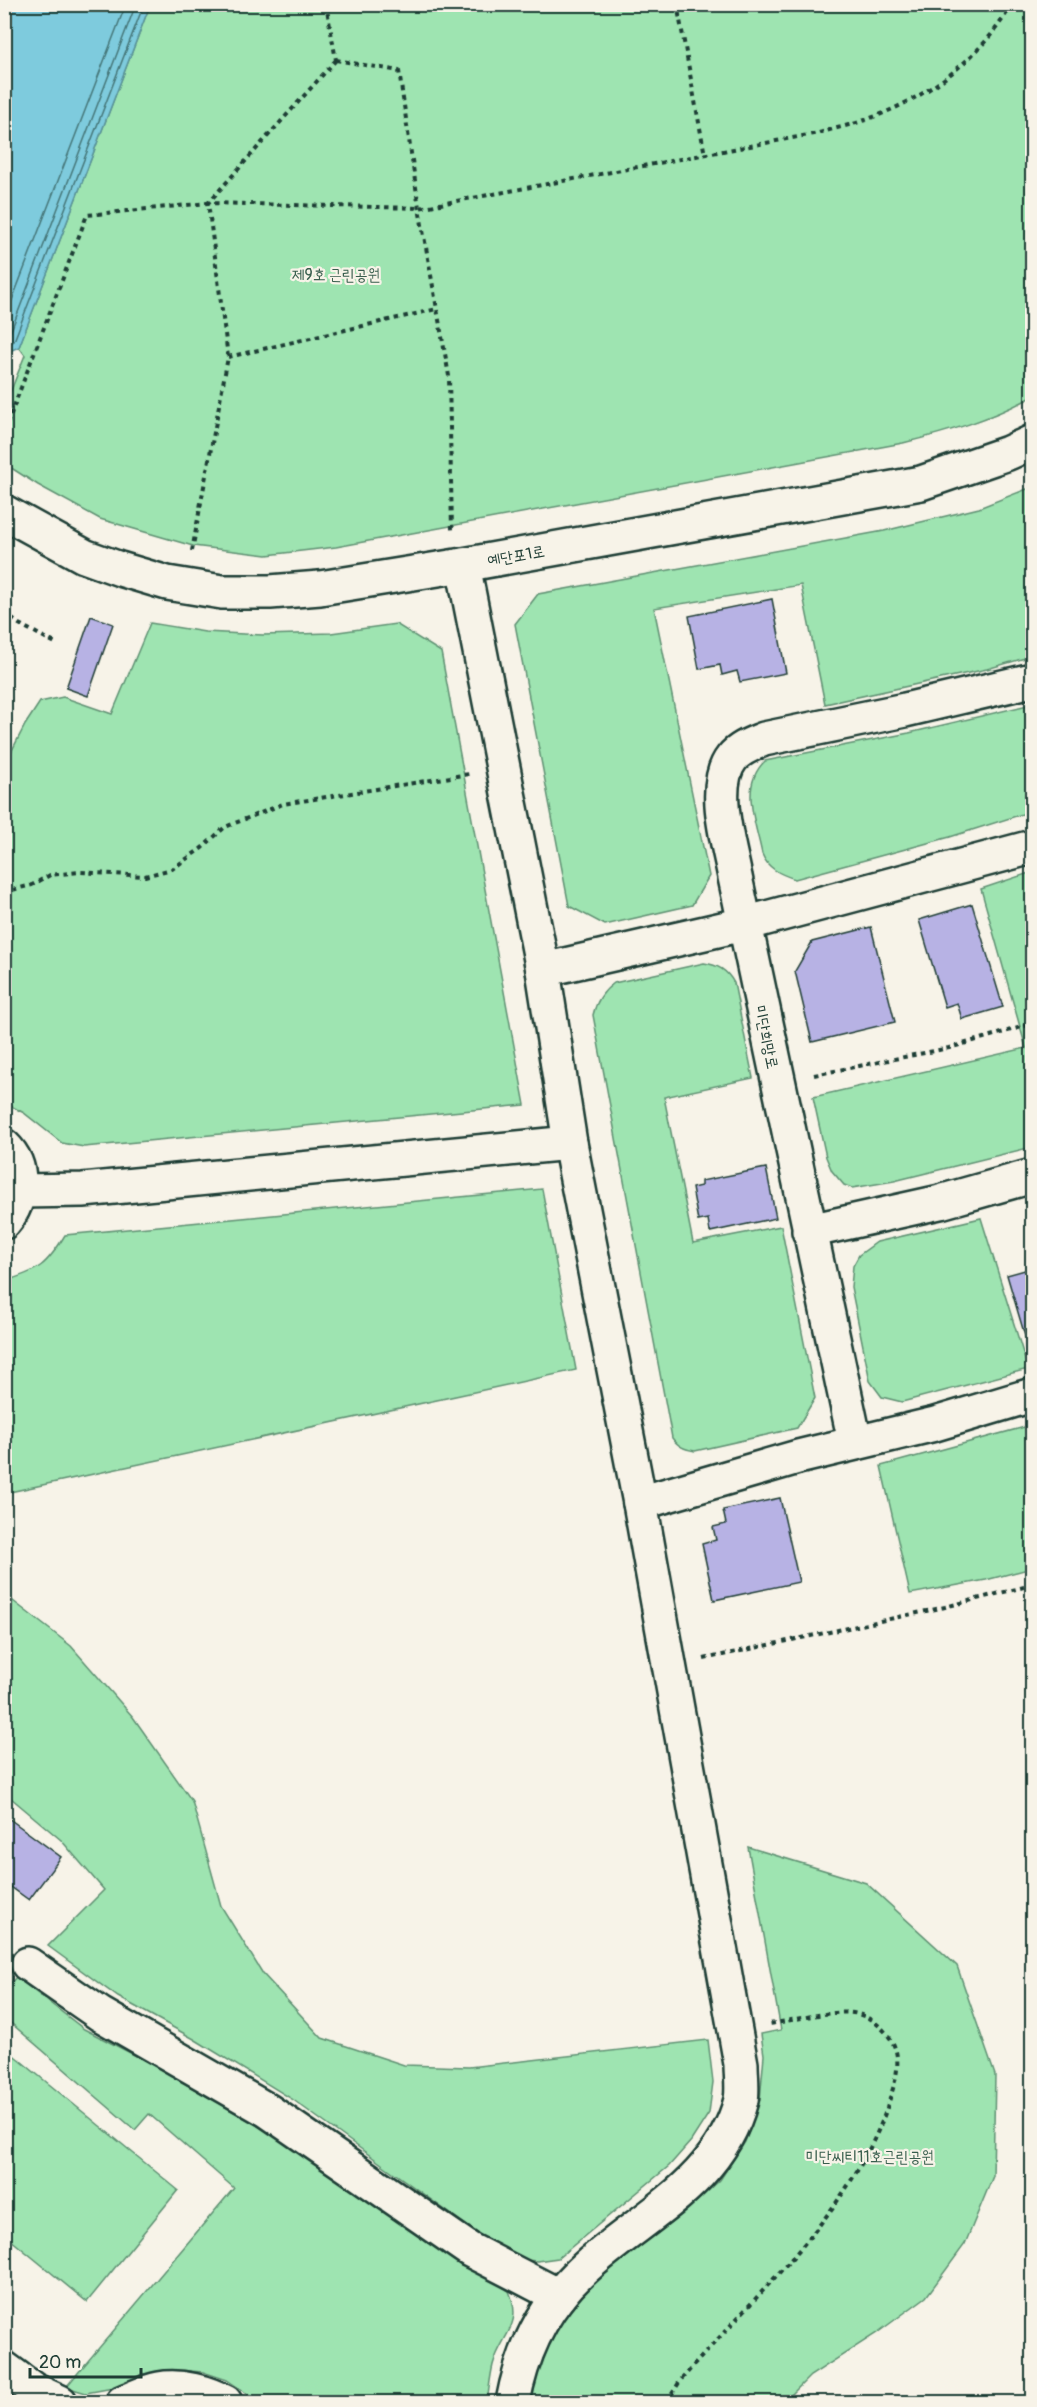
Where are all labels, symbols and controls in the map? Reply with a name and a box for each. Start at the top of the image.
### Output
park label: 제9호 근린공원 [292,265,380,285]
street label: 예단포1로 [486,541,546,571]
street label: 미단희망로 [750,1004,782,1071]
park label: 미단씨티11호근린공원 [806,2147,934,2167]
scale bar [30,2341,141,2379]
text: 20 m [39,2351,81,2374]

